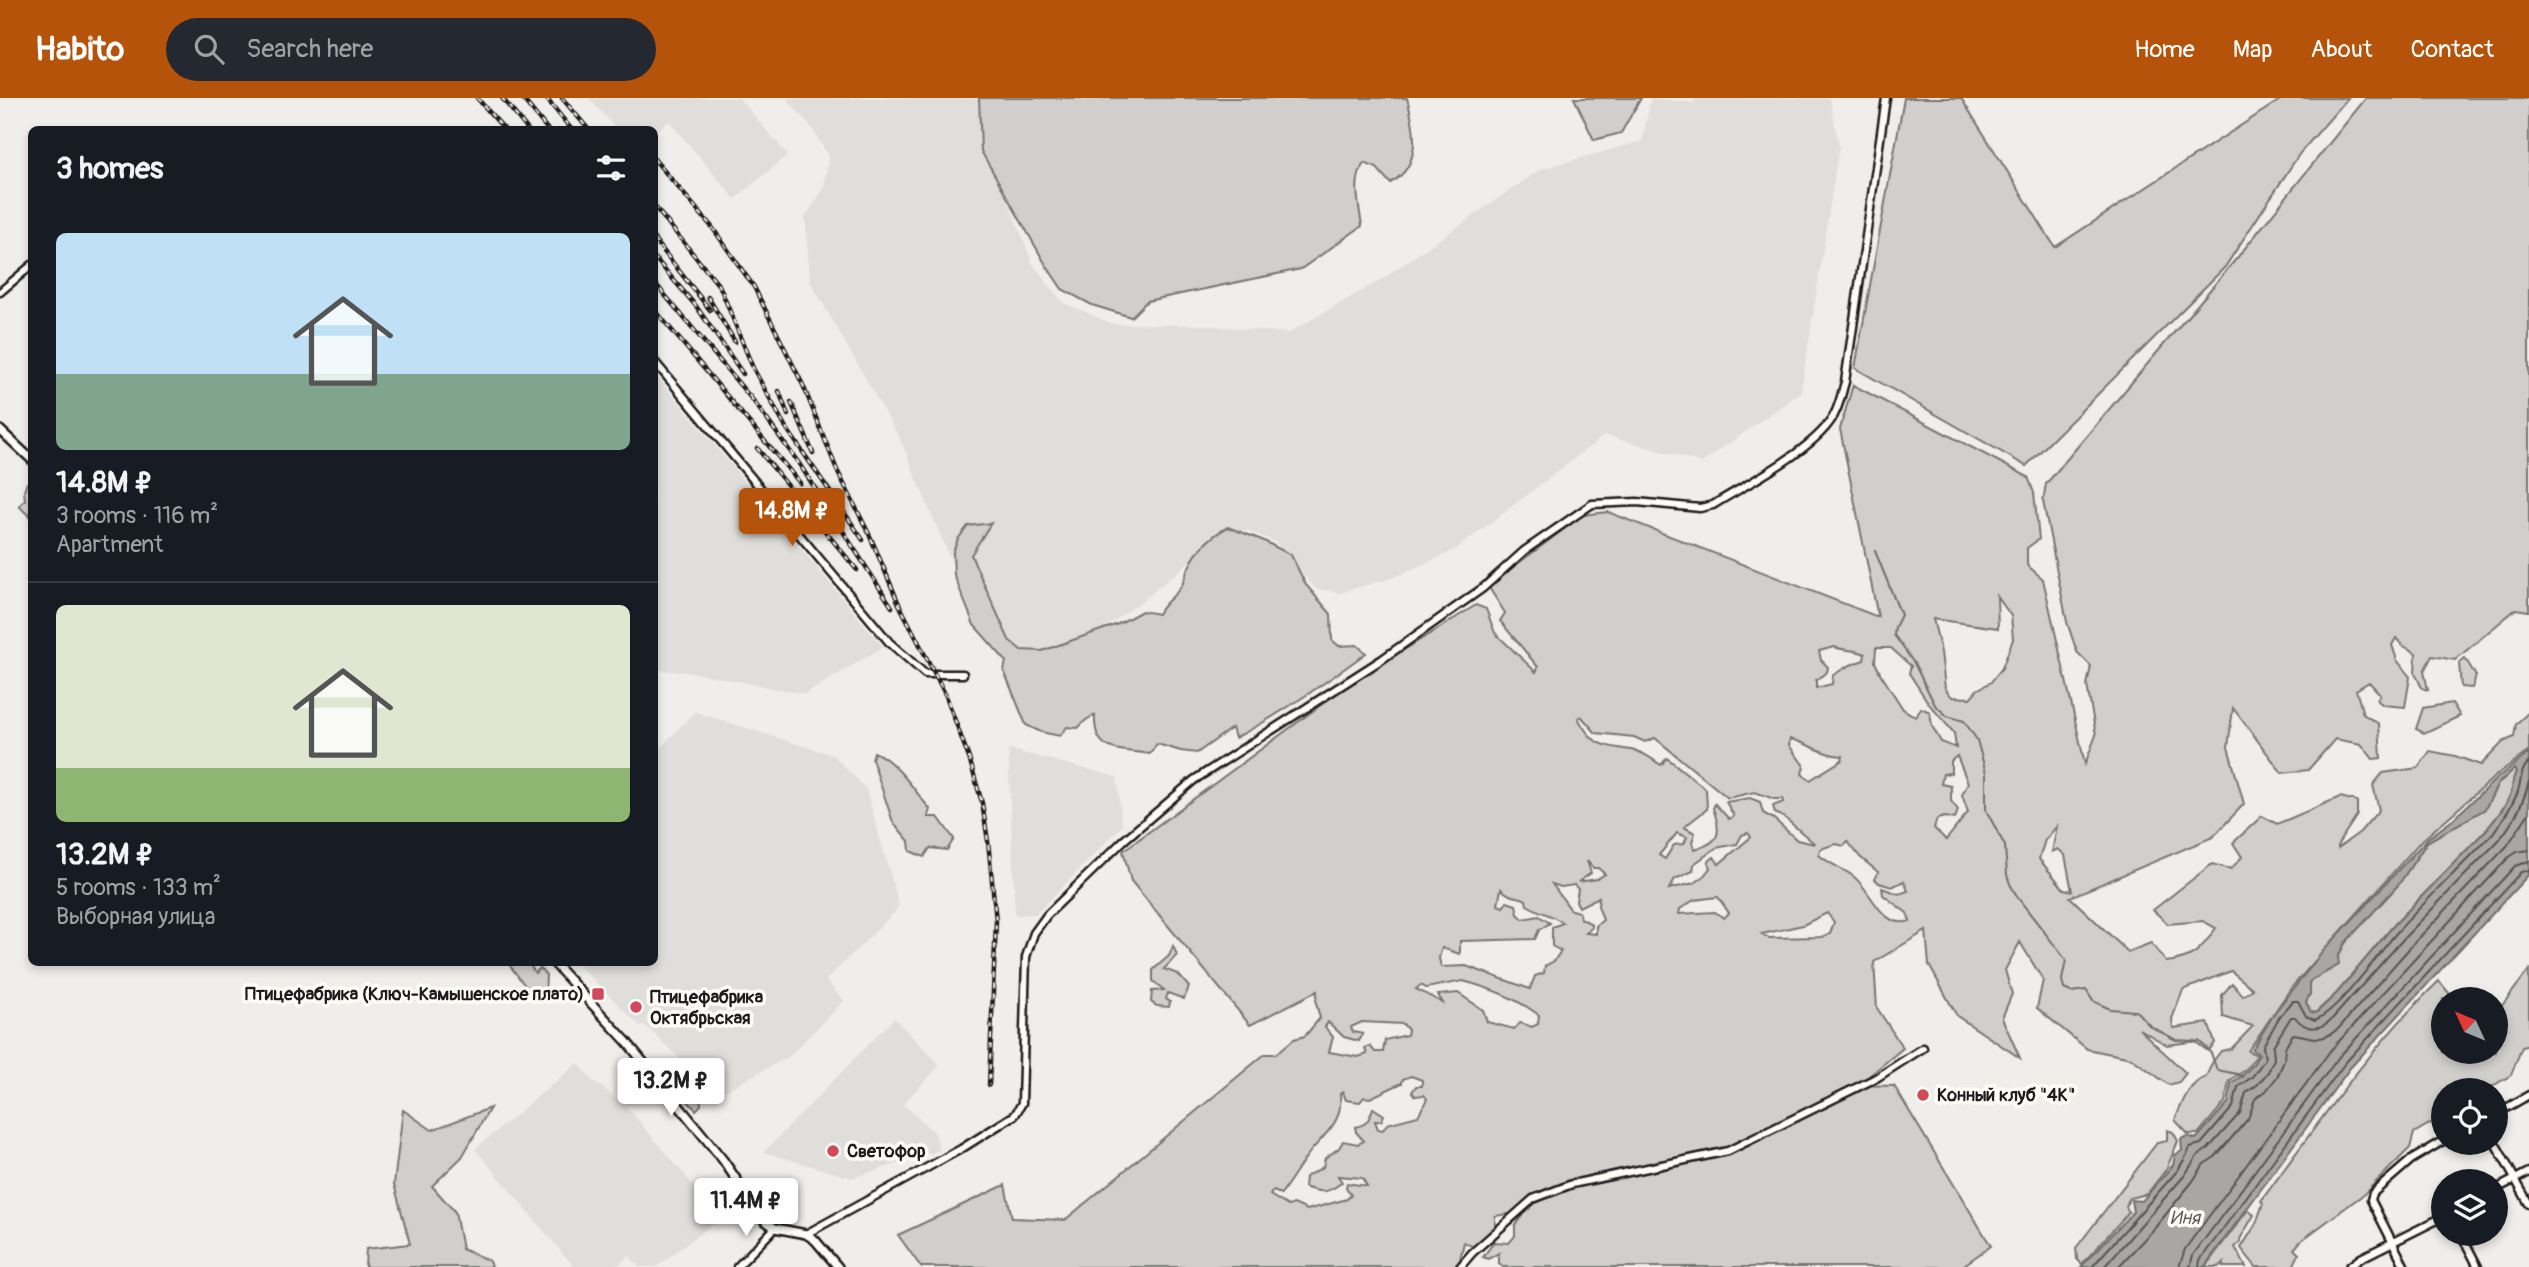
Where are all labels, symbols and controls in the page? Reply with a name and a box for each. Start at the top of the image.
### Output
search box [166,18,656,81]
text: Habito [35,29,124,70]
icon: search [190,30,228,68]
text: Search here [246,33,373,65]
text: Home [2134,35,2195,64]
text: Map [2233,35,2273,64]
text: About [2311,35,2373,64]
text: Contact [2411,35,2494,64]
icon: filters [592,149,630,187]
text: 3 homes [56,150,163,187]
icon: home [280,278,406,404]
text: 14.8M ₽ [56,464,153,501]
pin: 14.8M ₽ [727,489,857,548]
text: 14.8M ₽ [755,496,829,525]
text: 3 rooms · 116 m² [56,501,218,530]
text: Apartment [56,530,163,559]
icon: home [280,650,406,776]
text: 13.2M ₽ [56,836,154,873]
text: 5 rooms · 133 m² [56,873,221,902]
text: Выборная улица [56,902,215,931]
place label: Птицефабрика (Ключ-Камышенское плато) [245,983,584,1006]
marker: Птицефабрика (Ключ-Камышенское плато) [590,986,606,1002]
place label: Птицефабрика Октябрьская [650,986,764,1030]
north arrow [2431,987,2508,1064]
map controls [2431,987,2508,1246]
marker: Птицефабрика Октябрьская [628,999,644,1015]
pin: 13.2M ₽ [606,1058,736,1118]
text: 13.2M ₽ [633,1066,709,1095]
button: locate [2431,1078,2508,1155]
place label: Конный клуб "4К" [1937,1084,2075,1107]
marker: Конный клуб "4К" [1915,1087,1931,1103]
place label: Светофор [847,1140,926,1163]
marker: Светофор [825,1143,841,1159]
button: layers [2431,1169,2508,1246]
pin: 11.4M ₽ [681,1178,811,1238]
text: 11.4M ₽ [710,1186,782,1215]
water label: Иня [2170,1206,2202,1230]

